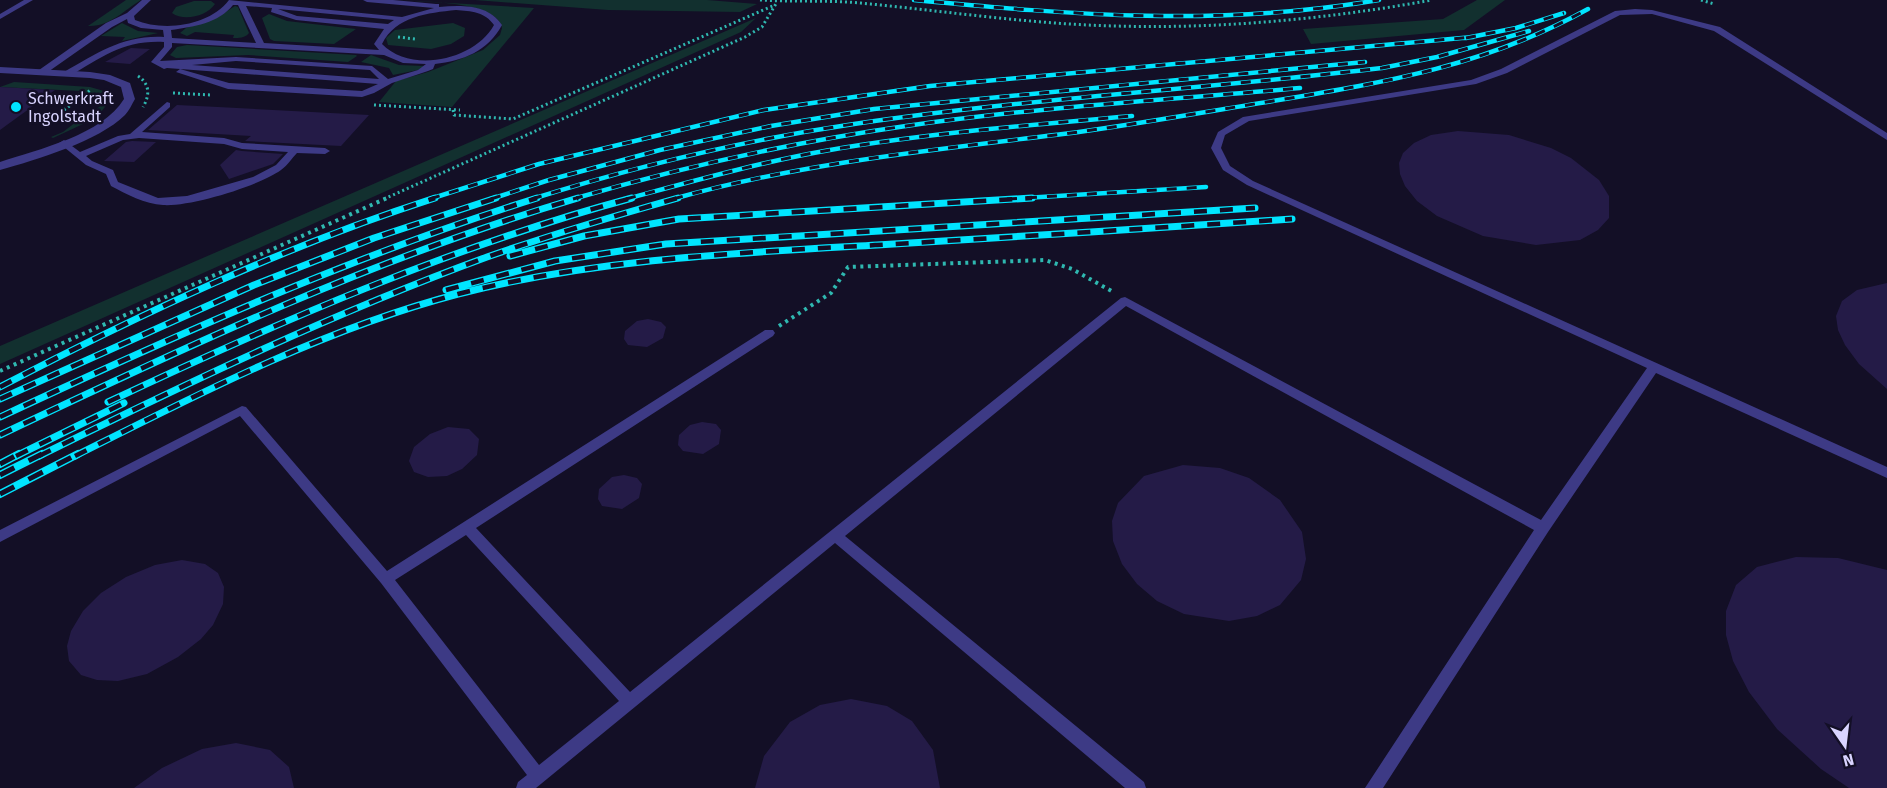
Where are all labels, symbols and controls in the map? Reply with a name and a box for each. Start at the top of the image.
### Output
place label: Schwerkraft Ingolstadt [28,89,114,126]
marker: Schwerkraft Ingolstadt [9,100,23,114]
north arrow [1815,716,1875,776]
text: N [1841,750,1856,771]

